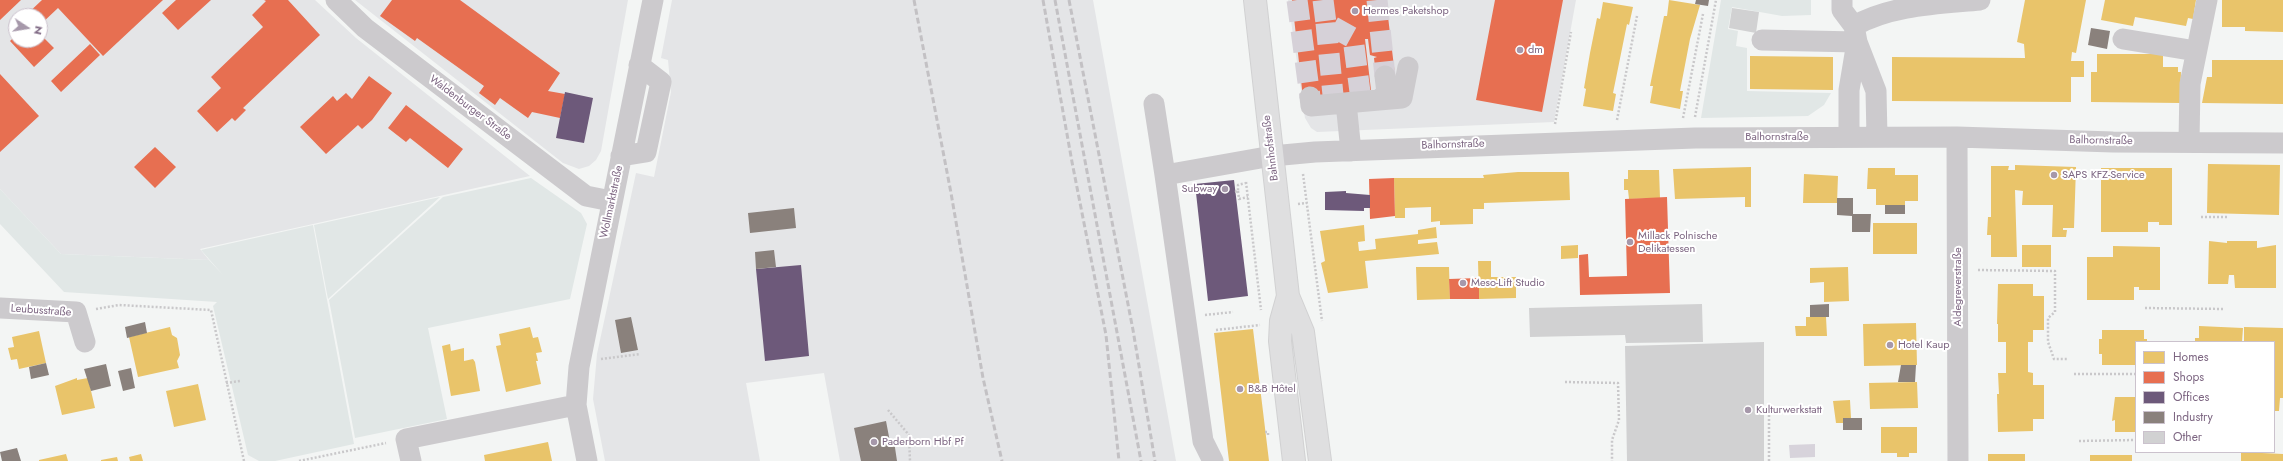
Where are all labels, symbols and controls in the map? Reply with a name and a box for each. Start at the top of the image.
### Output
place label: Hermes Paketshop [1363,4,1449,18]
marker: Hermes Paketshop [1350,6,1360,16]
north arrow [8,8,48,48]
text: N [30,24,47,36]
place label: dm [1528,43,1543,57]
marker: dm [1515,45,1525,55]
street label: Waldenburger Straße [426,73,514,143]
street label: Bahnhofstraße [1260,114,1282,182]
street label: Balhornstraße [1745,130,1809,144]
street label: Balhornstraße [2069,134,2133,148]
street label: Balhornstraße [1421,137,1485,153]
street label: Wollmarktstraße [598,164,626,240]
place label: SAPS KFZ-Service [2062,168,2145,182]
marker: SAPS KFZ-Service [2049,170,2059,180]
place label: Subway [1182,182,1217,196]
marker: Subway [1220,184,1230,194]
place label: Millack Polnische Delikatessen [1638,229,1718,255]
marker: Millack Polnische Delikatessen [1625,237,1635,247]
street label: Aldegreverstraße [1951,247,1965,327]
place label: Meso-Lift Studio [1471,276,1545,290]
marker: Meso-Lift Studio [1458,278,1468,288]
street label: Leubusstraße [10,302,72,320]
place label: Hotel Kaup [1898,338,1950,352]
marker: Hotel Kaup [1885,340,1895,350]
legend [2135,341,2275,453]
text: Homes [2173,348,2209,366]
text: Shops [2173,368,2204,386]
place label: B&B Hôtel [1248,382,1296,396]
marker: B&B Hôtel [1235,384,1245,394]
text: Offices [2173,388,2209,406]
place label: Kulturwerkstatt [1756,403,1822,417]
marker: Kulturwerkstatt [1743,405,1753,415]
text: Industry [2173,408,2213,426]
text: Other [2173,428,2202,446]
place label: Paderborn Hbf Pf [882,435,964,449]
marker: Paderborn Hbf Pf [869,437,879,447]

